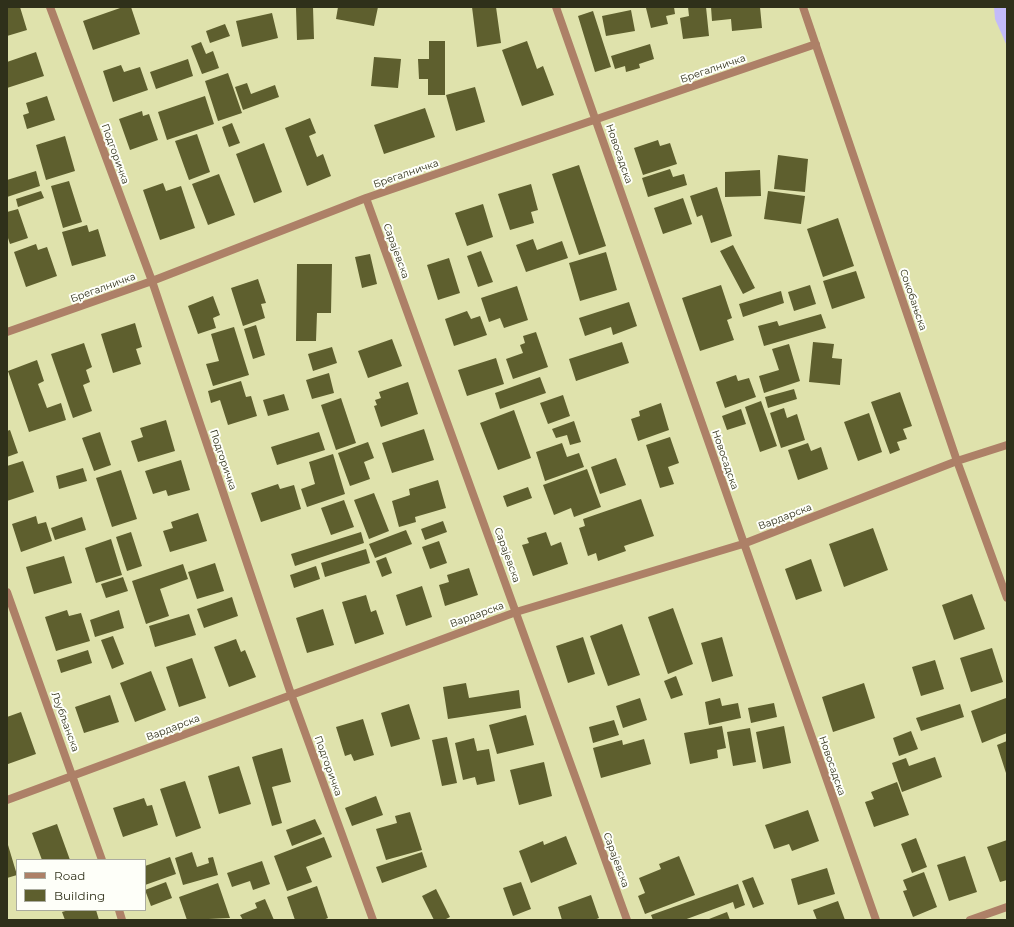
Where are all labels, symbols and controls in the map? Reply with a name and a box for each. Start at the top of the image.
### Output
street label: Брегалничка [679,52,747,86]
street label: Подгоричка [99,122,131,186]
street label: Новосадска [603,123,635,185]
street label: Брегалничка [372,157,440,191]
street label: Сарајевска [380,222,412,280]
street label: Сокобањска [897,268,929,332]
street label: Брегалничка [69,271,137,305]
street label: Подгоричка [207,428,239,492]
street label: Новосадска [709,429,741,491]
street label: Вардарска [756,501,814,533]
street label: Сарајевска [491,526,523,584]
street label: Вардарска [448,600,506,630]
street label: Љубљанска [49,690,81,754]
street label: Вардарска [144,712,202,744]
street label: Подгоричка [312,734,344,798]
street label: Новосадска [816,735,848,797]
street label: Сарајевска [600,831,632,889]
legend [16,859,146,911]
text: Road [54,868,85,883]
text: Building [54,888,105,903]

